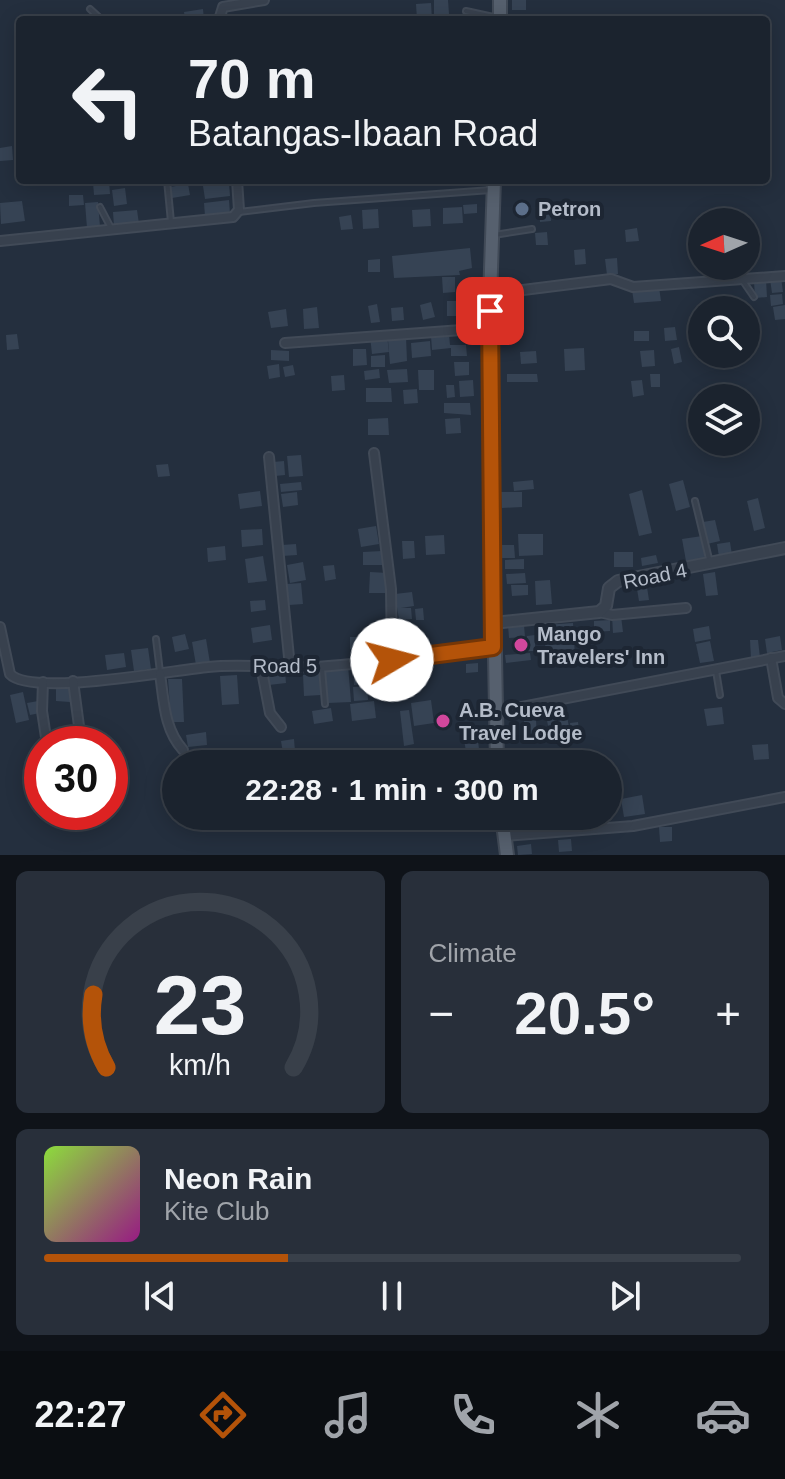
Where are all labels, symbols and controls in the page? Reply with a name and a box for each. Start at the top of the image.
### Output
text: 70 m [188,47,316,110]
icon: left [56,48,160,152]
text: Batangas-Ibaan Road [188,113,538,154]
place label: Petron [538,198,601,220]
marker: Petron [513,200,531,218]
north arrow [688,208,760,280]
map controls [688,208,760,456]
pin [456,277,524,345]
icon: arrive [468,289,512,333]
button: search [688,296,760,368]
button: layers [688,384,760,456]
street label: Road 4 [621,559,689,593]
position arrow [350,618,434,702]
place label: Mango Travelers' Inn [537,623,665,668]
marker: Mango Travelers' Inn [512,636,530,654]
street label: Road 5 [253,655,317,677]
place label: A.B. Cueva Travel Lodge [459,699,582,744]
marker: A.B. Cueva Travel Lodge [434,712,452,730]
speed limit sign: 30 [24,726,128,830]
text: 22:28 · 1 min · 300 m [245,773,539,806]
text: Climate [429,938,517,968]
text: 23 [154,959,247,1052]
text: 20.5° [514,980,655,1047]
text: − [429,989,454,1038]
text: + [715,989,741,1038]
text: km/h [169,1049,231,1081]
text: Neon Rain [164,1162,312,1195]
text: Kite Club [164,1196,270,1226]
icon: previous [138,1274,182,1318]
icon: pause [370,1274,414,1318]
icon: next [603,1274,647,1318]
icon: directions [195,1387,251,1443]
icon: music [320,1387,376,1443]
icon: phone [445,1387,501,1443]
icon: climate [570,1387,626,1443]
icon: car [695,1387,751,1443]
text: 22:27 [34,1394,126,1435]

